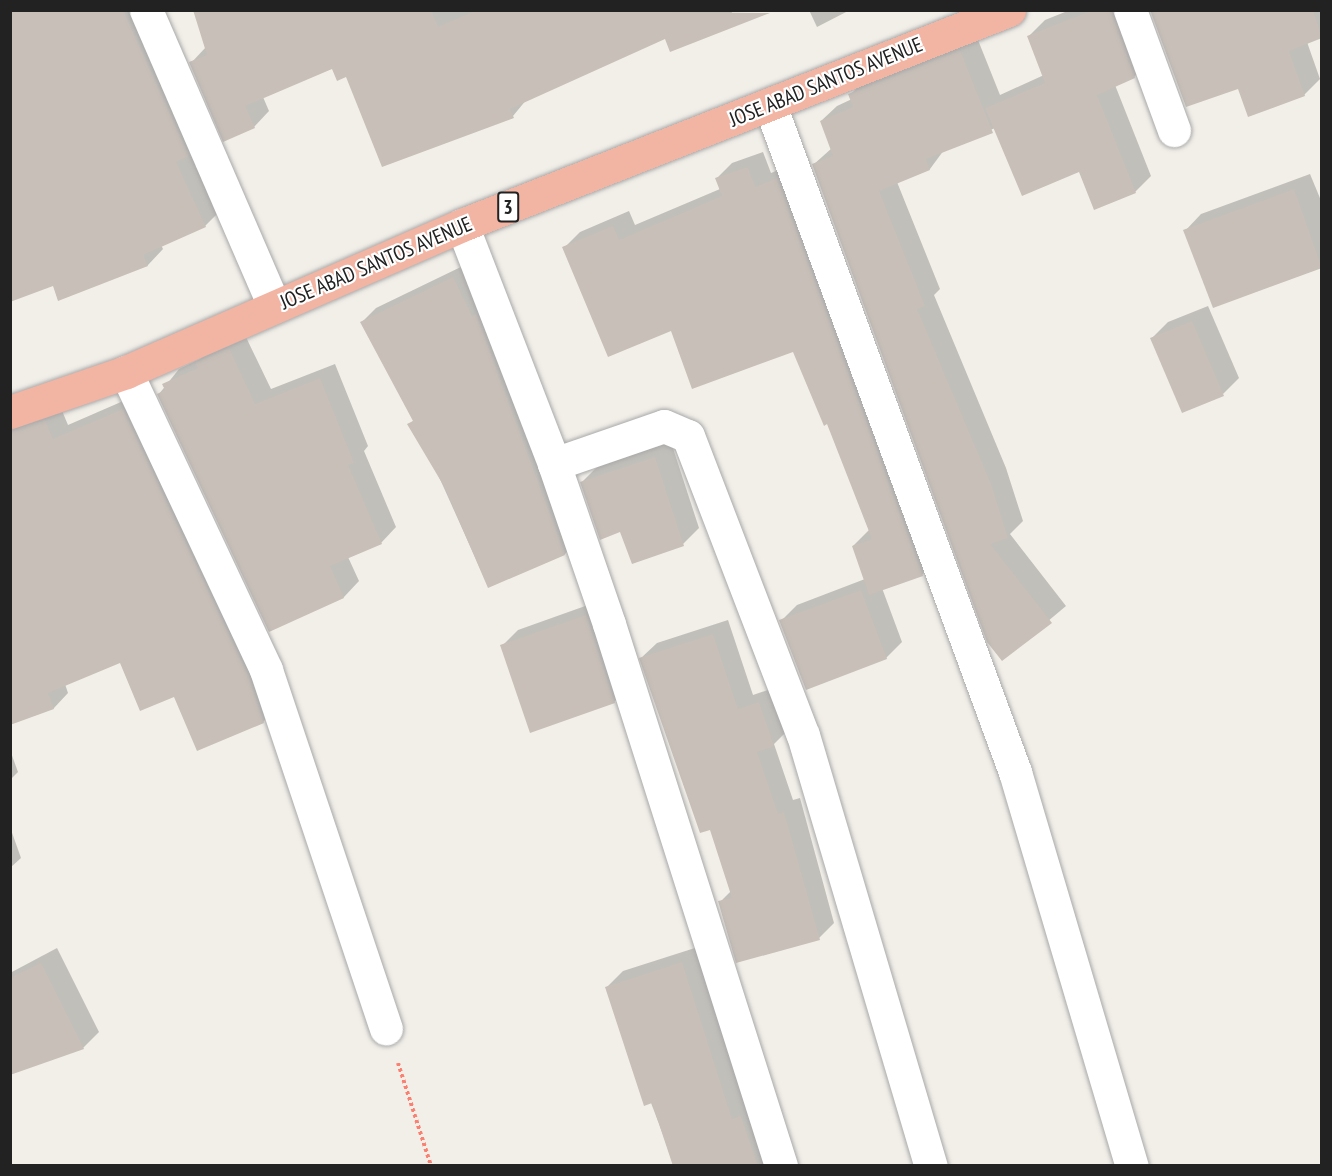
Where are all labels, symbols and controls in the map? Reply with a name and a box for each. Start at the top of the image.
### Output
street label: JOSE ABAD SANTOS AVENUE [725,32,927,132]
road number: 3 [496,190,520,224]
street label: JOSE ABAD SANTOS AVENUE [276,211,476,315]

